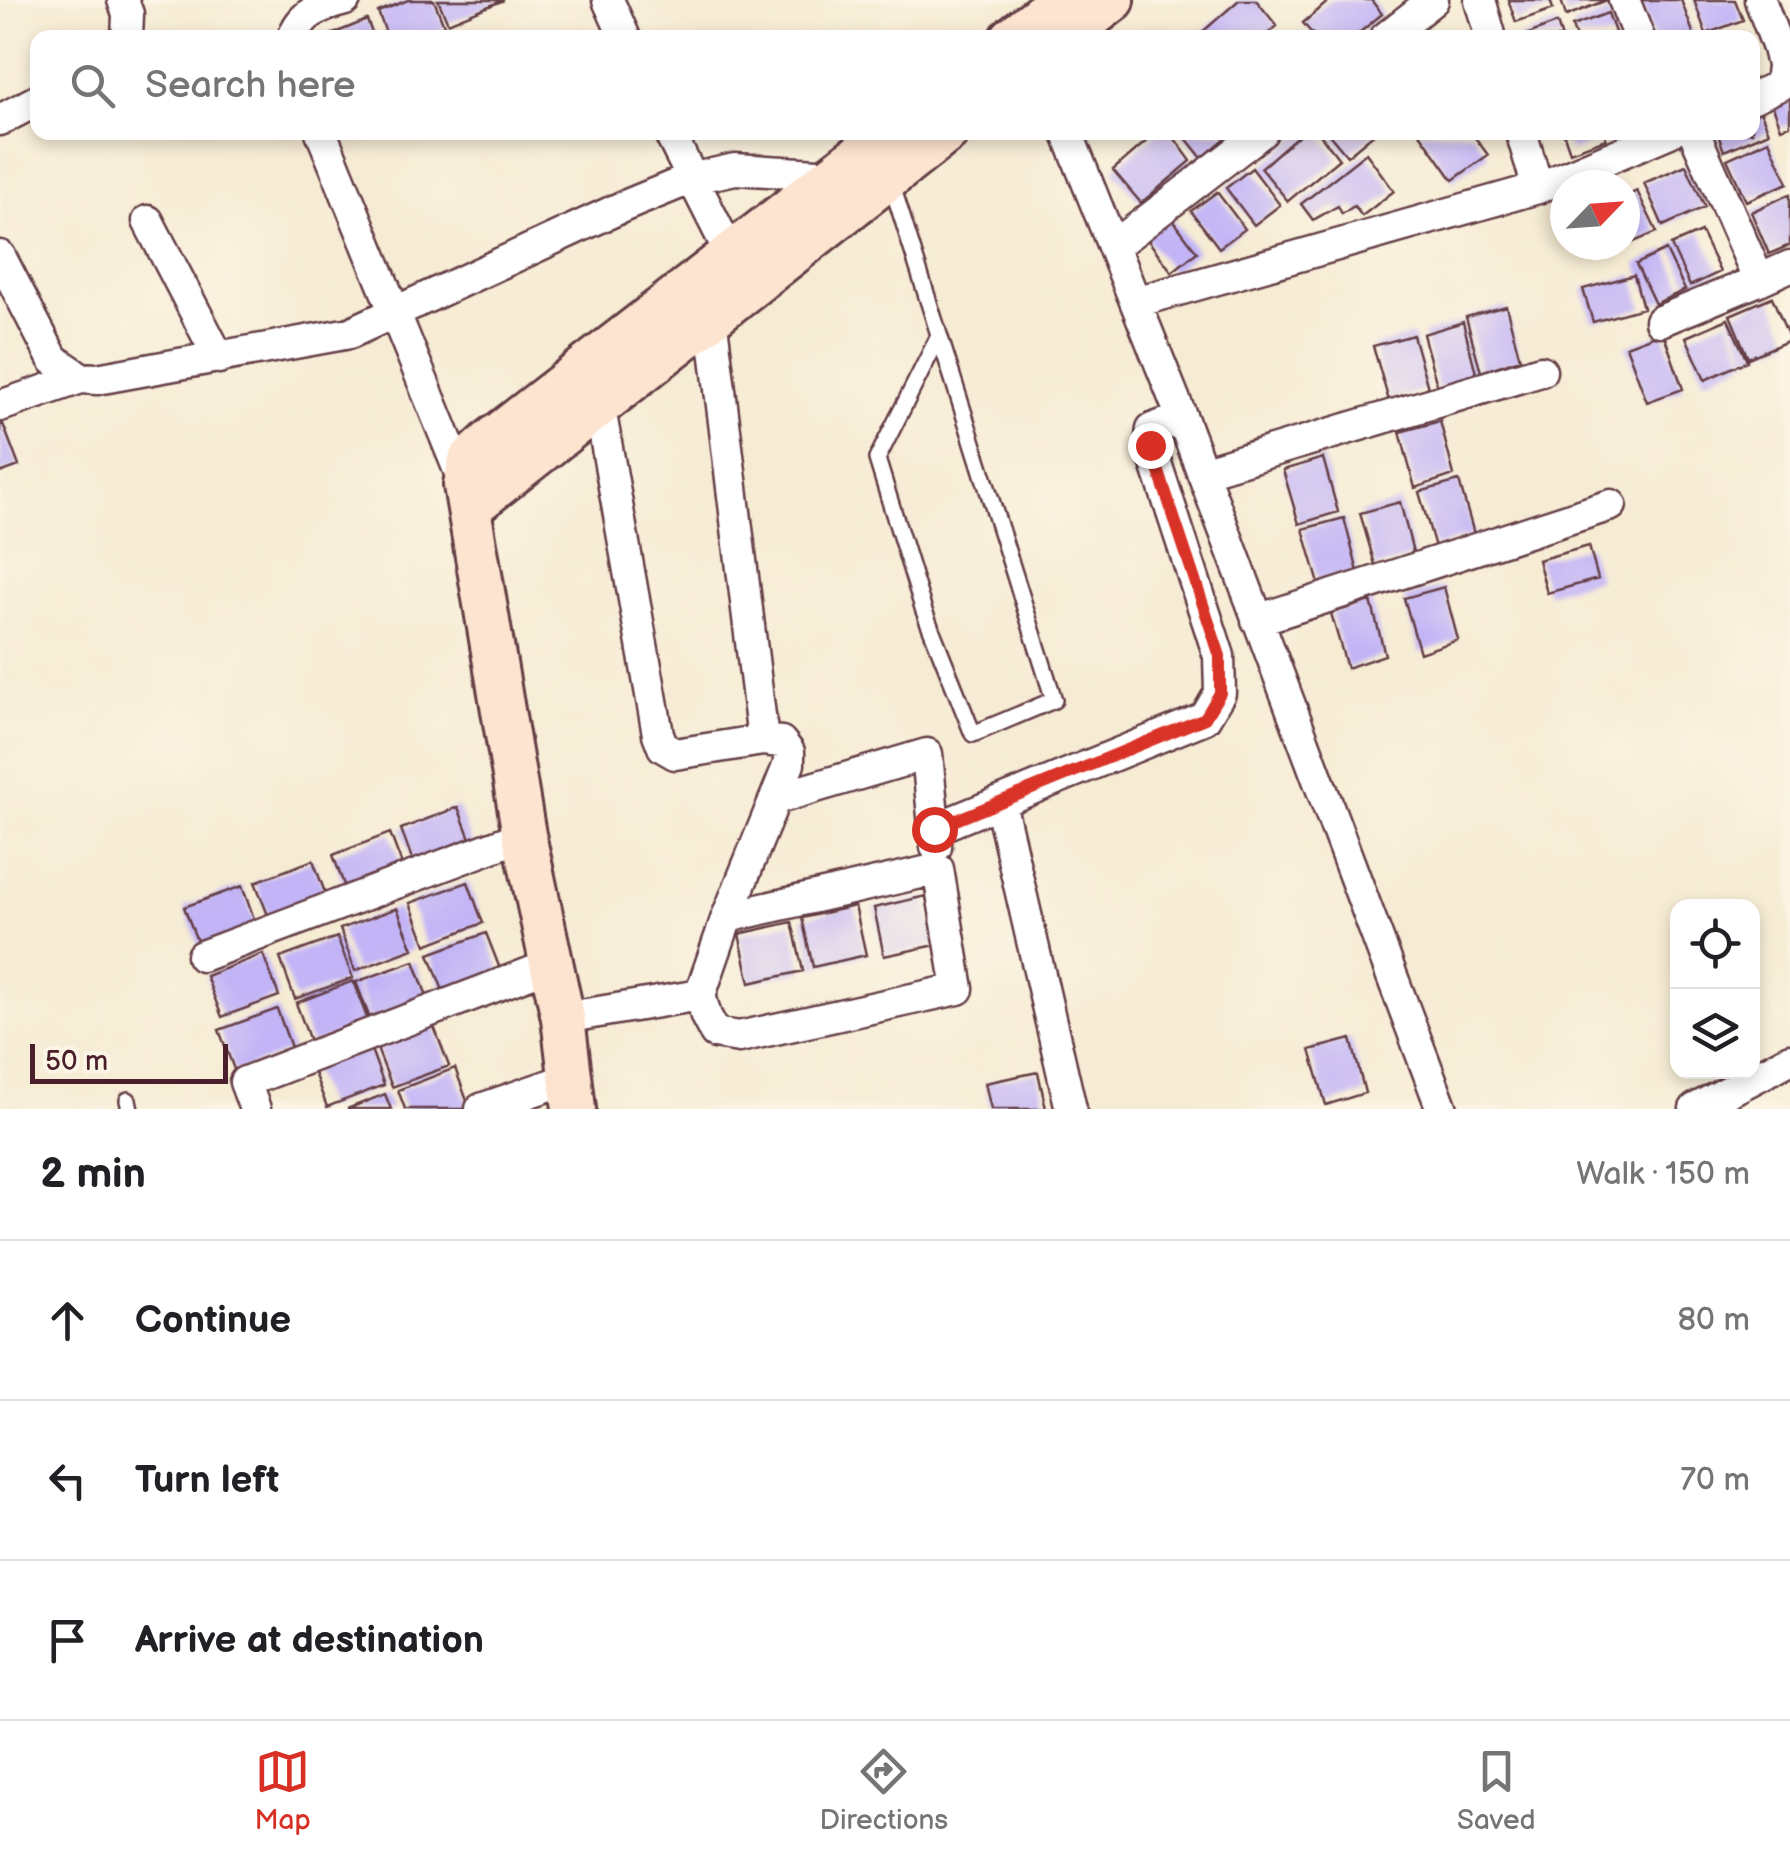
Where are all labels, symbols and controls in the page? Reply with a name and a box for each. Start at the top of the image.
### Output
search box [30,30,1760,140]
icon: search [65,58,120,113]
text: Search here [145,63,356,108]
north arrow [1550,170,1640,260]
route end [1128,423,1174,469]
route start [912,807,958,853]
map controls [1670,899,1760,1079]
button: locate [1670,899,1760,989]
button: layers [1670,989,1760,1079]
scale bar [30,1039,228,1084]
text: 50 m [45,1045,108,1078]
text: 2 min [40,1149,146,1200]
text: Walk · 150 m [1576,1155,1750,1194]
icon: ahead [40,1293,95,1348]
text: Continue [135,1298,291,1343]
text: 80 m [1677,1301,1750,1340]
icon: left [40,1453,95,1508]
text: Turn left [135,1458,279,1503]
text: 70 m [1680,1461,1750,1500]
icon: arrive [40,1613,95,1668]
text: Arrive at destination [135,1618,484,1663]
tab: Map [254,1744,311,1837]
tab: Directions [819,1744,948,1837]
tab: Saved [1457,1744,1536,1837]

